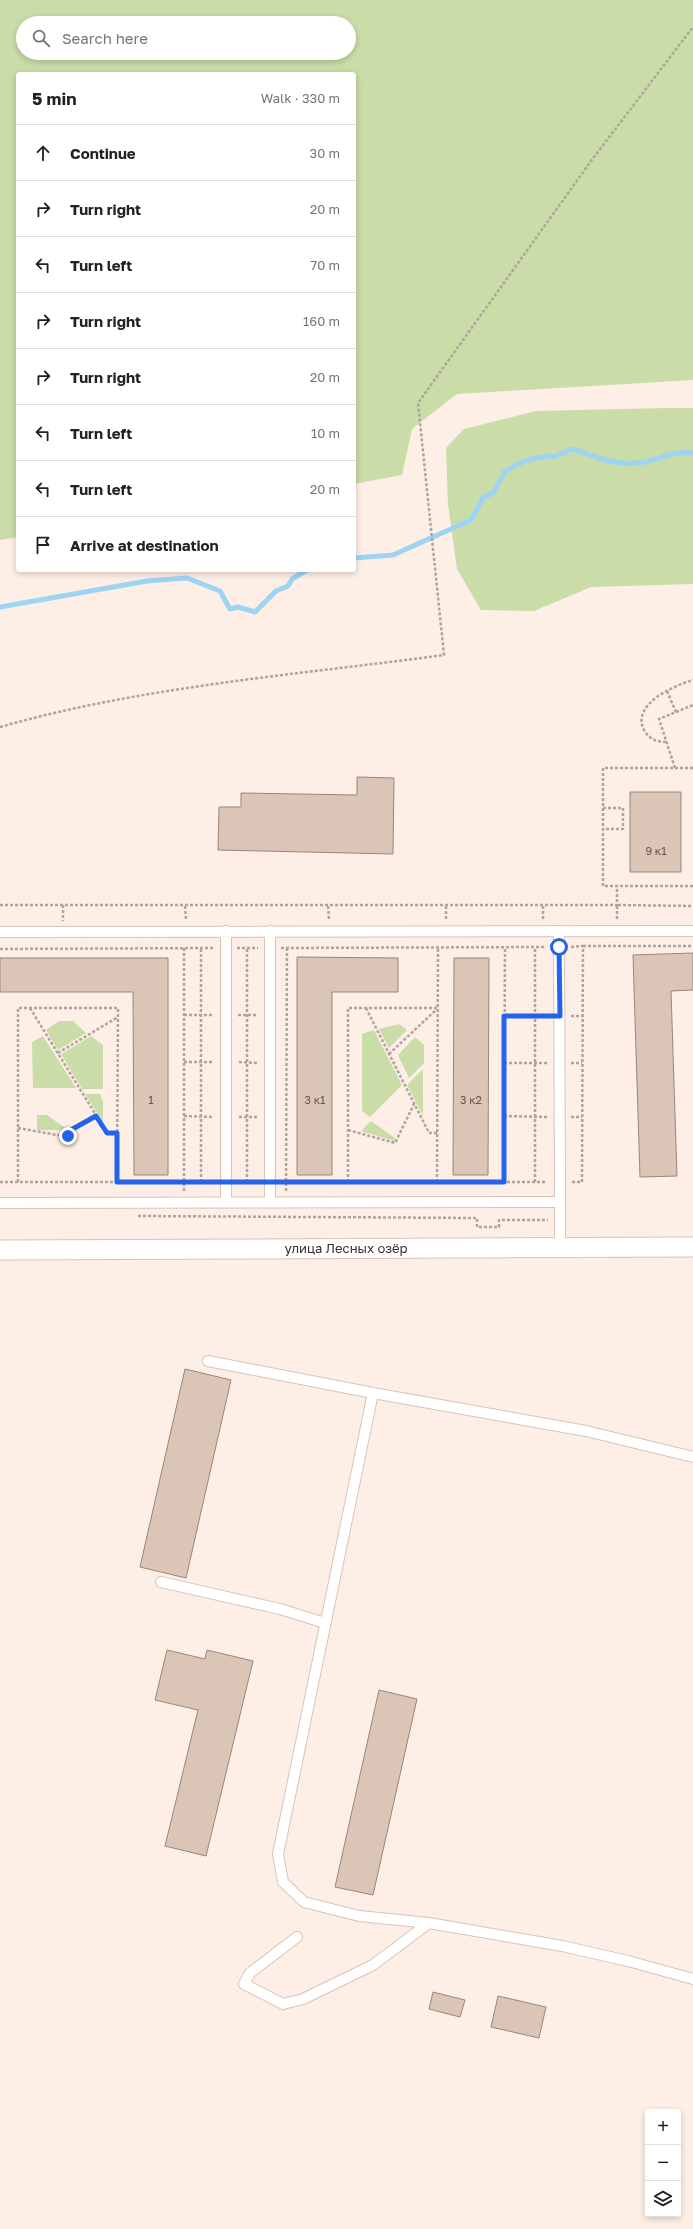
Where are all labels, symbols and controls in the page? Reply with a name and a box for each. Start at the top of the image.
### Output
search box [16,16,356,60]
icon: search [30,27,52,49]
text: Search here [62,29,148,47]
text: 5 min [32,88,76,109]
text: Walk · 330 m [261,90,340,106]
icon: ahead [32,142,54,164]
text: Continue [70,144,136,162]
text: 30 m [310,145,340,161]
icon: right [32,198,54,220]
text: Turn right [70,200,141,218]
text: 20 m [310,201,340,217]
icon: left [32,254,54,276]
text: Turn left [70,256,132,274]
text: 70 m [310,257,340,273]
icon: right [32,310,54,332]
text: Turn right [70,312,141,330]
text: 160 m [303,313,340,329]
icon: right [32,366,54,388]
text: Turn right [70,368,141,386]
text: 20 m [310,369,340,385]
icon: left [32,422,54,444]
text: Turn left [70,424,132,442]
text: 10 m [311,425,340,441]
icon: left [32,478,54,500]
text: Turn left [70,480,132,498]
text: 20 m [310,481,340,497]
icon: arrive [32,534,54,556]
text: Arrive at destination [70,536,219,554]
house number: 9 к1 [645,844,667,857]
route start [550,938,568,956]
house number: 1 [148,1093,154,1106]
house number: 3 к1 [305,1093,325,1106]
house number: 3 к2 [460,1093,482,1106]
route end [59,1127,77,1145]
street label: улица Лесных озёр [284,1240,408,1256]
map controls [645,2109,681,2217]
button: + [645,2109,681,2145]
button: − [645,2145,681,2181]
button: layers [645,2181,681,2217]

